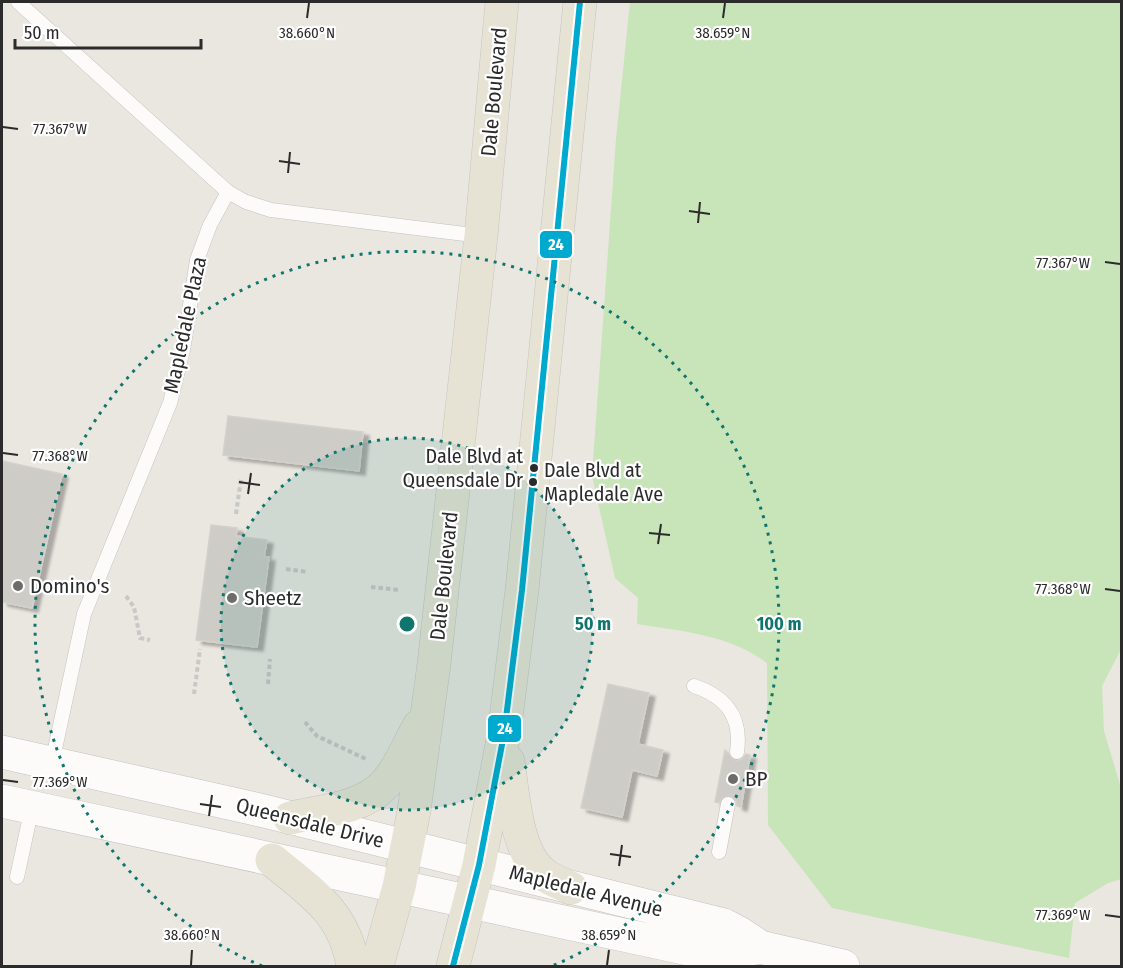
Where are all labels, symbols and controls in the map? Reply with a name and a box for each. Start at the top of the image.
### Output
scale bar [15,12,201,50]
text: 50 m [24,22,60,44]
text: 38.660°N [279,24,335,42]
text: 38.659°N [696,24,750,42]
street label: Dale Boulevard [475,26,513,158]
text: 77.367°W [33,120,87,138]
line badge: 24 [539,230,573,259]
text: 24 [547,235,564,254]
street label: Mapledale Plaza [158,254,212,396]
text: 77.367°W [1036,254,1090,272]
place label: Dale Blvd at Queensdale Dr [402,444,523,492]
text: 77.368°W [32,447,88,465]
place label: Dale Blvd at Mapledale Ave [544,458,663,506]
marker: Dale Blvd at Queensdale Dr [528,462,540,474]
marker: Dale Blvd at Mapledale Ave [527,476,539,488]
street label: Dale Boulevard [424,510,464,642]
place label: Domino's [30,573,110,599]
marker: Domino's [11,579,25,593]
text: 77.368°W [1035,580,1091,598]
place label: Sheetz [244,585,301,611]
marker: Sheetz [225,591,239,605]
text: 50 m [575,613,611,635]
text: 100 m [757,613,801,635]
centre of rings [397,614,417,634]
line badge: 24 [487,714,522,743]
text: 24 [496,719,513,738]
place label: BP [745,766,767,792]
marker: BP [726,772,740,786]
text: 77.369°W [32,773,88,791]
street label: Queensdale Drive [233,792,387,854]
street label: Mapledale Avenue [506,859,666,923]
text: 77.369°W [1035,906,1091,924]
text: 38.660°N [164,926,220,944]
text: 38.659°N [582,926,636,944]

